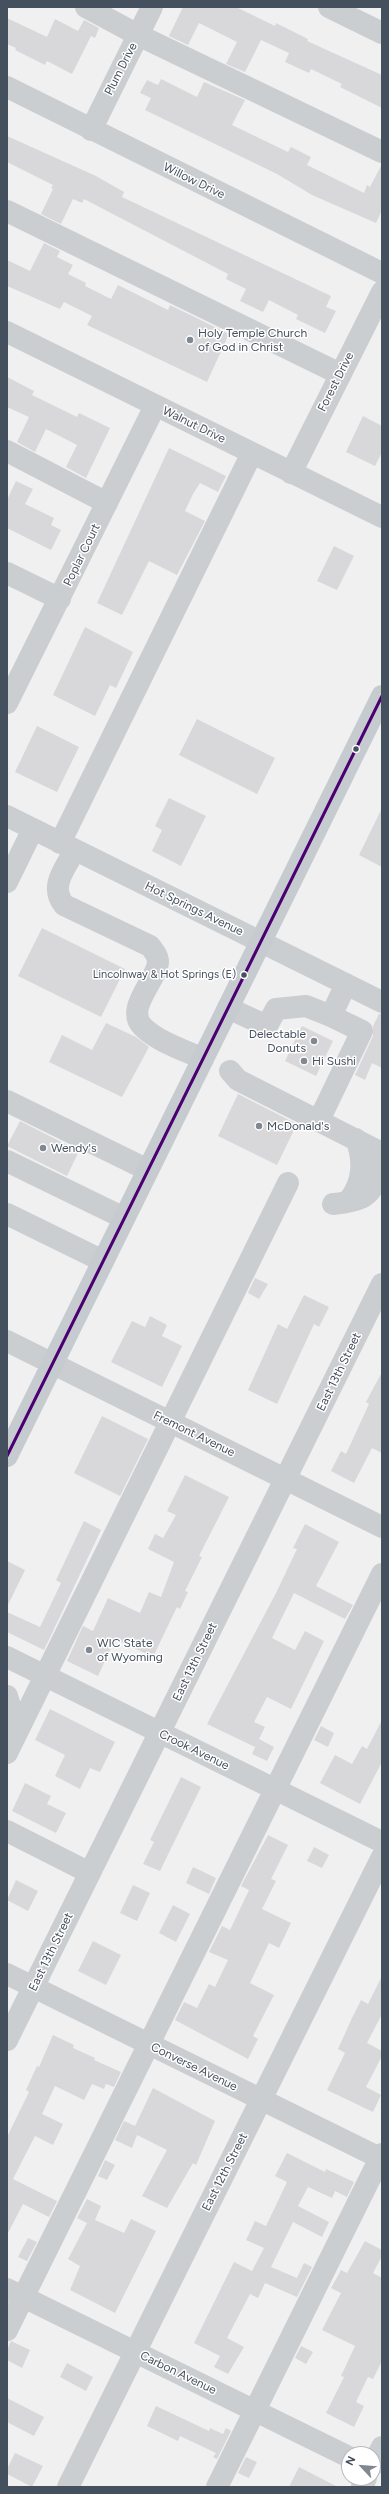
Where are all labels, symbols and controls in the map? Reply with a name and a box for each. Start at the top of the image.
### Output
street label: Plum Drive [102,40,140,98]
street label: Willow Drive [161,160,227,202]
place label: Holy Temple Church of God in Christ [198,326,307,354]
marker: Holy Temple Church of God in Christ [185,335,195,345]
street label: Forest Drive [315,350,357,414]
street label: Walnut Drive [160,404,228,446]
street label: Poplar Court [61,521,103,589]
unlabelled marker [351,744,361,754]
street label: Hot Springs Avenue [142,879,246,939]
place label: Lincolnway & Hot Springs (E) [93,968,236,982]
marker: Lincolnway & Hot Springs (E) [239,970,249,980]
place label: Delectable Donuts [249,1027,306,1055]
marker: Delectable Donuts [309,1036,319,1046]
place label: Hi Sushi [312,1054,356,1068]
marker: Hi Sushi [299,1056,309,1066]
place label: McDonald's [267,1119,329,1133]
marker: McDonald's [254,1121,264,1131]
place label: Wendy's [51,1141,97,1155]
marker: Wendy's [38,1143,48,1153]
street label: East 13th Street [314,1330,364,1414]
street label: Fremont Avenue [151,1408,237,1460]
street label: East 13th Street [170,1620,220,1704]
place label: WIC State of Wyoming [97,1636,163,1664]
marker: WIC State of Wyoming [84,1645,94,1655]
street label: Crook Avenue [157,1727,231,1773]
street label: East 13th Street [26,1910,76,1994]
street label: Converse Avenue [148,2040,240,2094]
street label: East 12th Street [199,2131,251,2213]
street label: Carbon Avenue [138,2348,218,2398]
north arrow [341,2446,381,2486]
text: N [343,2454,358,2468]

